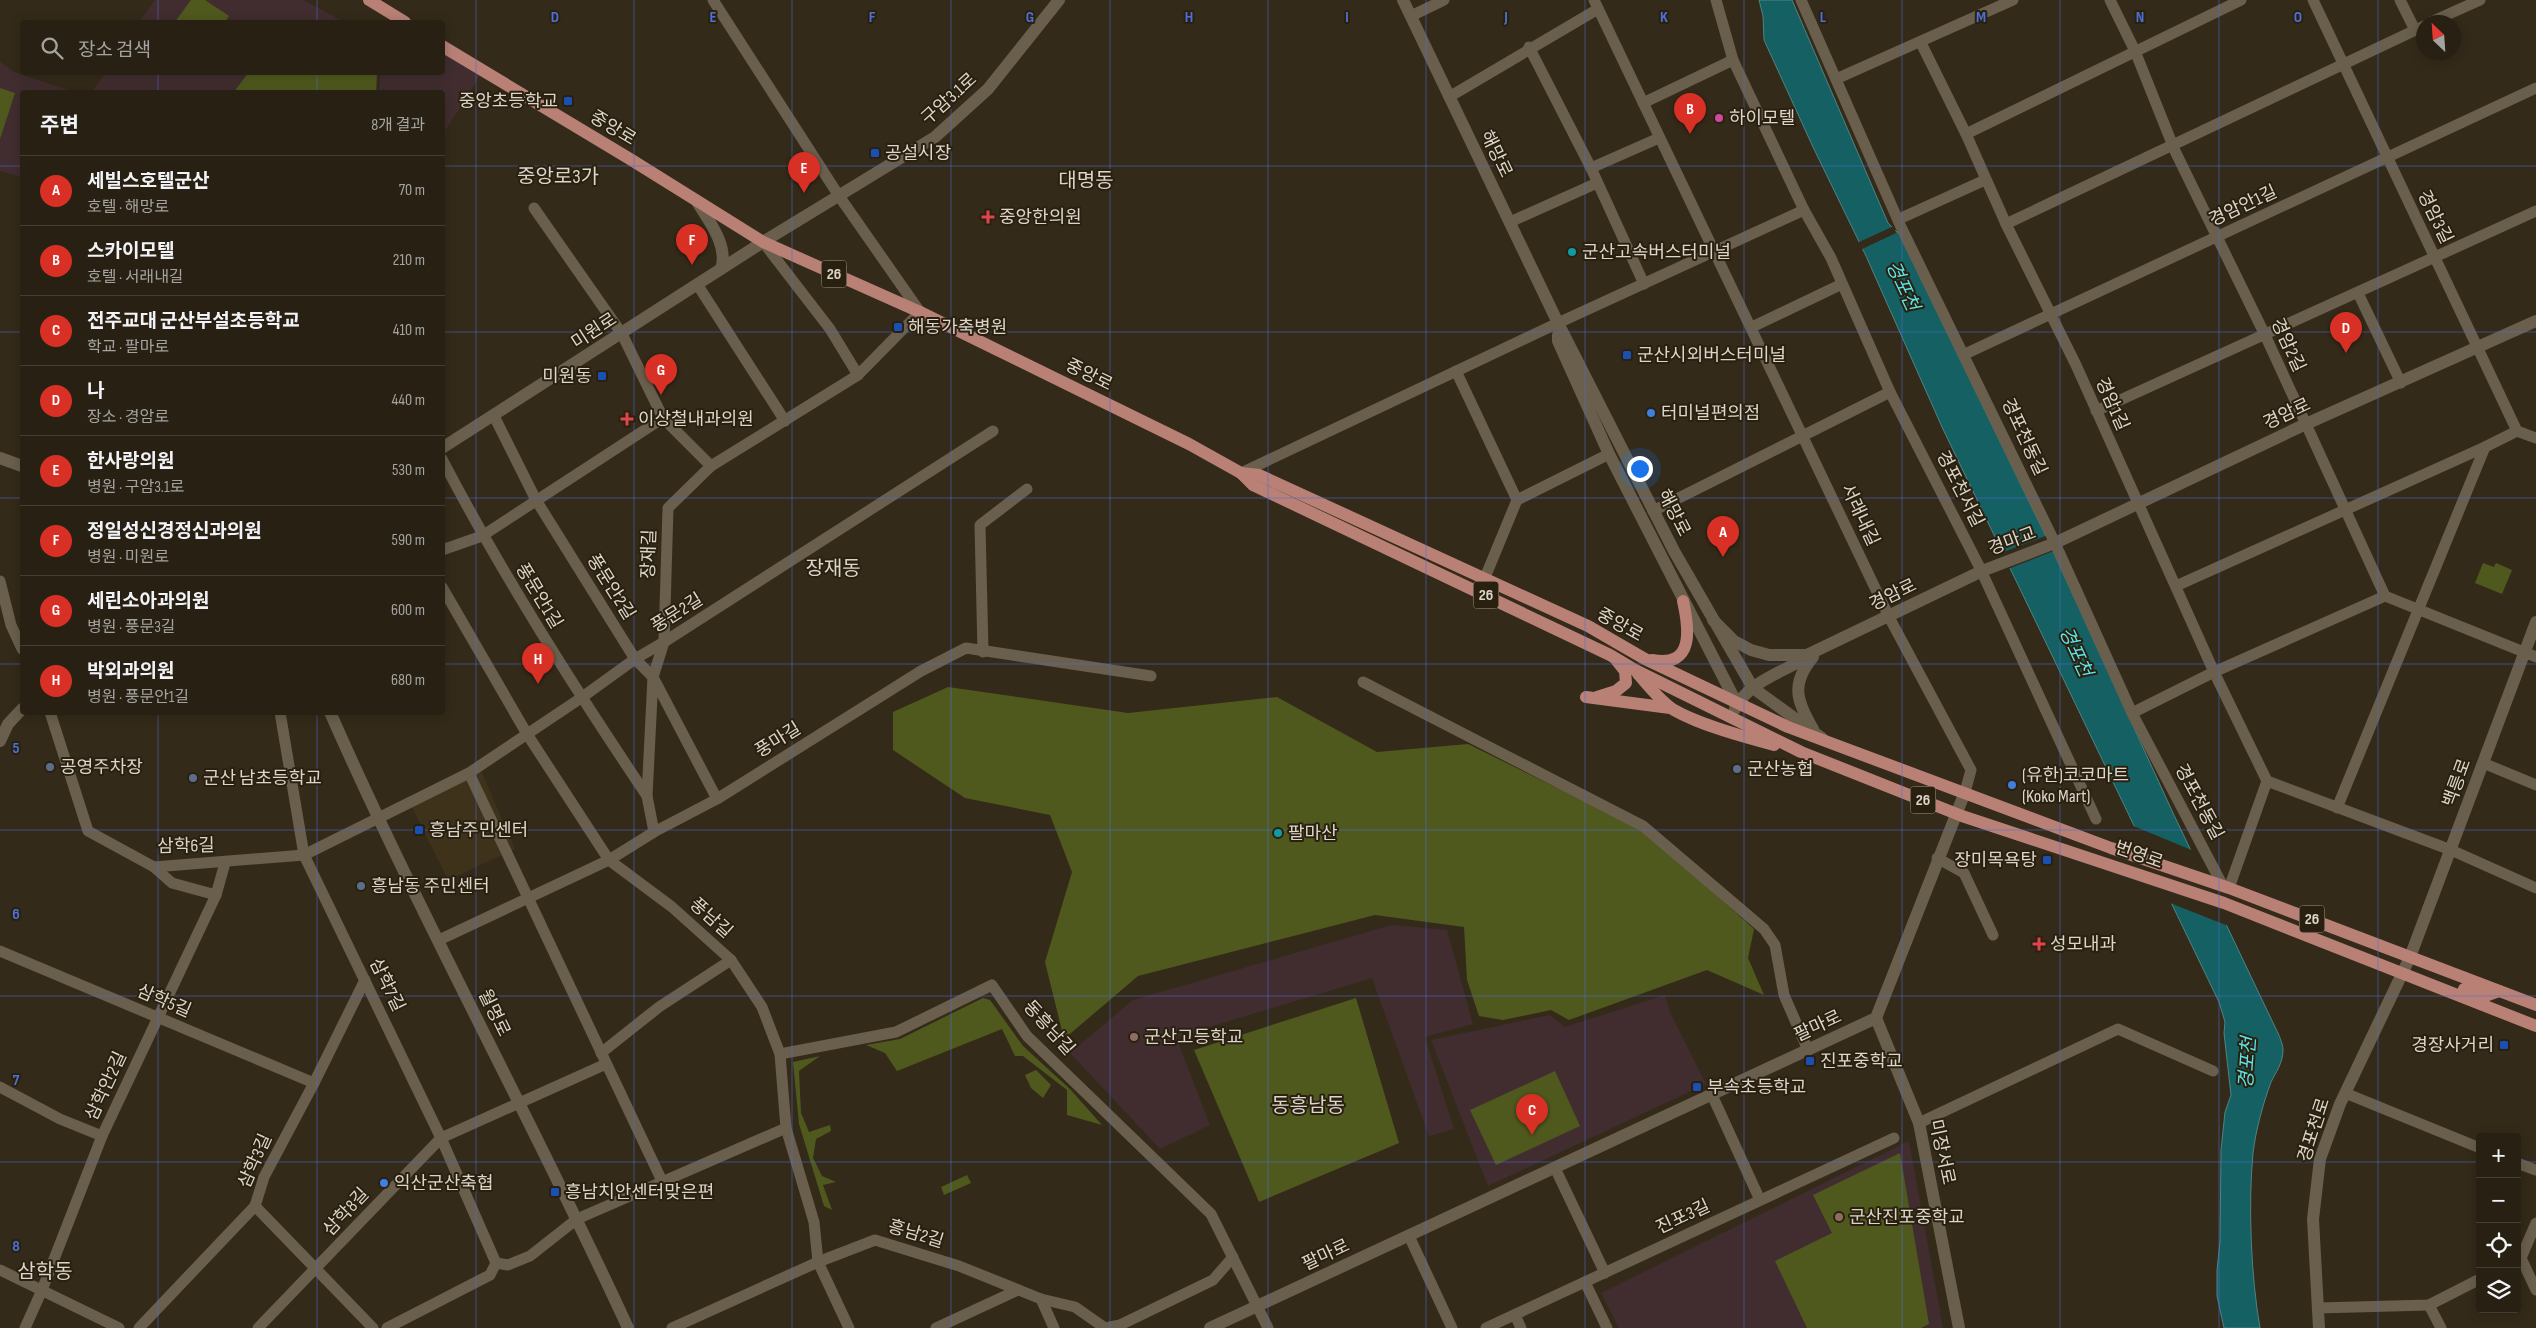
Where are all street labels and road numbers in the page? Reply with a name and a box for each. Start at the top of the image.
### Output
street label: 구암3.1로 [917,69,981,129]
street label: 중앙로 [586,106,640,150]
street label: 해망로 [1476,127,1516,181]
street label: 경암안1길 [2206,181,2280,231]
street label: 경암3길 [2413,187,2457,247]
road number: 26 [822,260,846,288]
street label: 미원로 [567,309,621,353]
street label: 경암2길 [2266,315,2310,375]
street label: 중앙로 [1062,355,1116,395]
street label: 경암1길 [2091,374,2133,434]
street label: 경암로 [2260,394,2314,434]
street label: 경포천동길 [1997,395,2051,479]
street label: 경포천서길 [1932,447,1988,531]
street label: 서래내길 [1836,481,1884,549]
street label: 해망로 [1653,486,1695,540]
street label: 경마교 [1985,522,2039,560]
street label: 장재길 [638,529,660,579]
street label: 풍문안2길 [583,550,639,624]
street label: 풍문안1길 [511,559,567,633]
street label: 경암로 [1866,575,1920,615]
road number: 26 [1474,582,1498,608]
street label: 풍문2길 [647,589,707,637]
street label: 중앙로 [1593,604,1647,646]
street label: 풍마길 [751,718,805,762]
street label: 백릉로 [2439,756,2475,810]
street label: 경포천동길 [2170,761,2228,843]
road number: 26 [1910,786,1936,814]
street label: 삼학6길 [157,835,215,857]
street label: 번영로 [2112,837,2166,873]
street label: 풍남길 [686,894,736,942]
road number: 26 [2300,906,2324,932]
street label: 삼학7길 [365,955,409,1015]
street label: 삼학5길 [134,980,194,1022]
street label: 월명로 [474,986,514,1040]
street label: 동흥남길 [1019,996,1079,1060]
street label: 팔마로 [1791,1006,1845,1046]
street label: 삼학안2길 [81,1048,131,1124]
street label: 경포천로 [2294,1095,2334,1165]
street label: 미장서로 [1925,1117,1959,1187]
street label: 삼학3길 [234,1131,276,1191]
street label: 삼학8길 [319,1184,373,1240]
street label: 진포3길 [1653,1195,1713,1239]
street label: 흥남2길 [886,1216,946,1252]
street label: 팔마로 [1299,1235,1353,1275]

